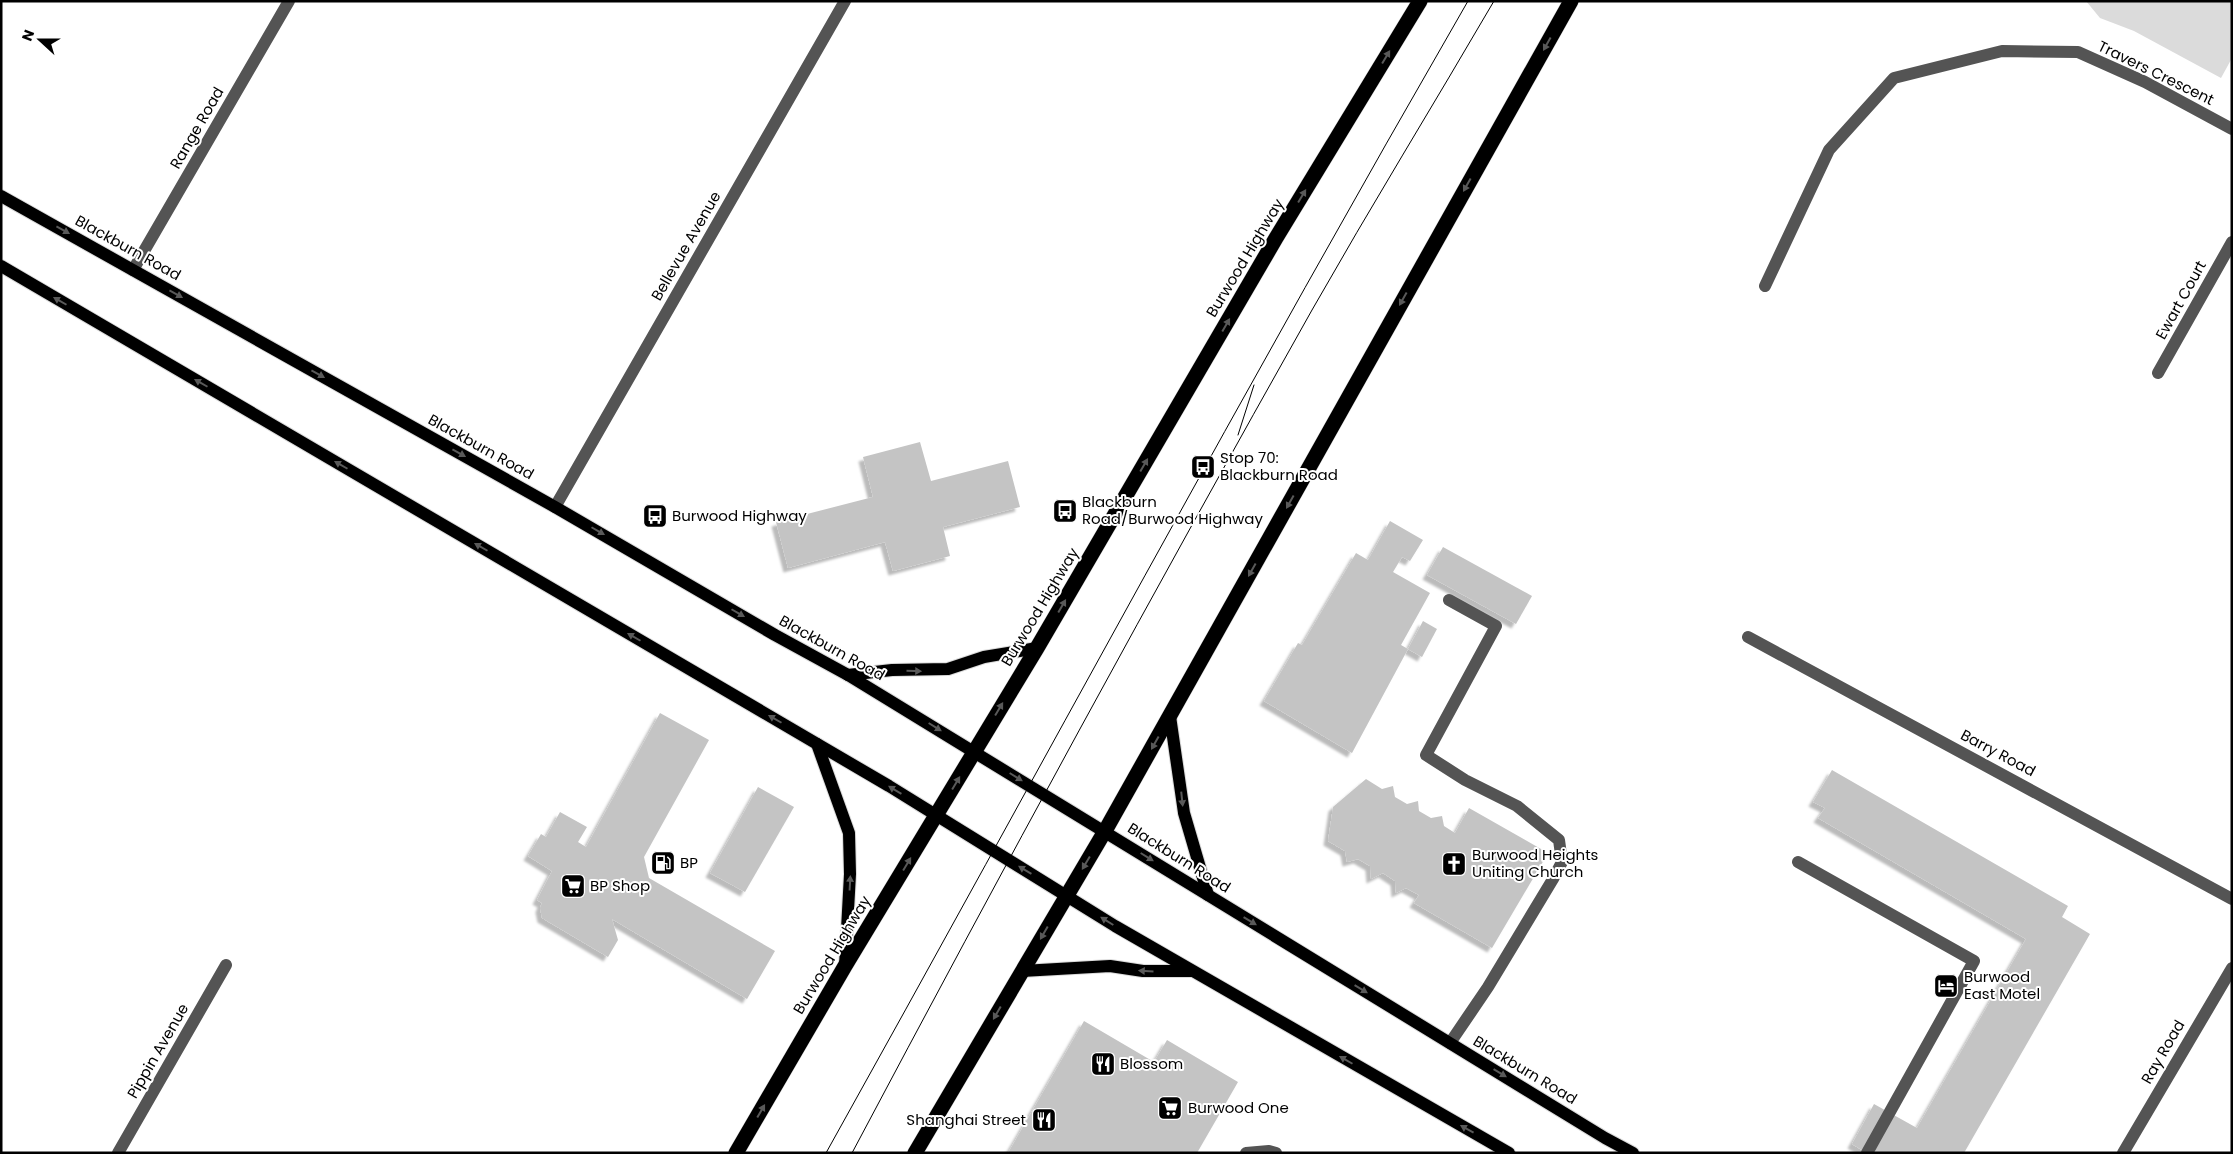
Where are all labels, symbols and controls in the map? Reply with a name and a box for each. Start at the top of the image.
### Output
north arrow [15,15,65,65]
text: N [17,27,39,44]
street label: Travers Crescent [2095,35,2218,110]
one-way arrow [1543,36,1551,51]
one-way arrow [1381,51,1390,64]
street label: Range Road [165,83,228,173]
one-way arrow [1463,178,1471,193]
street label: Bellevue Avenue [646,187,725,304]
one-way arrow [1297,190,1306,203]
street label: Burwood Highway [1201,194,1289,321]
street label: Blackburn Road [72,210,185,285]
one-way arrow [56,226,69,235]
street label: Ewart Court [2150,257,2211,343]
one-way arrow [169,290,183,298]
one-way arrow [1399,292,1408,305]
one-way arrow [54,296,67,305]
one-way arrow [1221,319,1230,332]
one-way arrow [311,369,324,378]
one-way arrow [194,378,207,387]
street label: Blackburn Road [425,409,538,484]
place label: Stop 70: Blackburn Road [1220,447,1338,485]
one-way arrow [452,449,467,457]
bus stop icon: Stop 70: Blackburn Road [1190,454,1216,480]
one-way arrow [1139,459,1148,472]
one-way arrow [333,461,348,469]
place label: Blackburn Road/Burwood Highway [1082,491,1263,529]
one-way arrow [1286,494,1294,509]
bus stop icon: Blackburn Road/Burwood Highway [1052,498,1078,524]
bus stop icon: Burwood Highway [642,503,668,529]
place label: Burwood Highway [672,505,807,526]
one-way arrow [591,527,604,536]
one-way arrow [474,543,489,551]
street label: Burwood Highway [996,543,1084,670]
one-way arrow [1247,564,1256,577]
one-way arrow [1058,598,1066,613]
one-way arrow [731,609,745,618]
street label: Blackburn Road [776,610,889,685]
one-way arrow [628,633,641,642]
one-way arrow [906,667,922,675]
one-way arrow [995,703,1004,716]
one-way arrow [768,715,781,724]
one-way arrow [929,722,942,731]
street label: Barry Road [1957,724,2039,781]
one-way arrow [1151,735,1159,750]
one-way arrow [1009,773,1023,782]
one-way arrow [951,777,960,790]
one-way arrow [888,785,901,794]
one-way arrow [1178,791,1186,807]
street label: Blackburn Road [1124,817,1235,898]
place label: Burwood Heights Uniting Church [1472,844,1599,882]
fuel station icon: BP [650,850,676,876]
church icon: Burwood Heights Uniting Church [1441,851,1467,877]
place label: BP [680,852,698,873]
one-way arrow [1140,852,1153,862]
one-way arrow [1081,857,1090,870]
one-way arrow [902,858,911,871]
one-way arrow [1018,866,1031,875]
supermarket icon: BP Shop [560,873,586,899]
one-way arrow [846,874,854,890]
place label: BP Shop [590,875,650,896]
street label: Burwood Highway [788,891,876,1018]
one-way arrow [1101,916,1114,926]
one-way arrow [1243,916,1256,925]
one-way arrow [1040,927,1049,940]
one-way arrow [1138,966,1154,974]
place label: Burwood East Motel [1964,966,2040,1004]
hotel icon: Burwood East Motel [1933,973,1959,999]
one-way arrow [1355,984,1368,993]
street label: Pippin Avenue [122,999,193,1102]
one-way arrow [993,1006,1002,1019]
street label: Ray Road [2136,1016,2189,1088]
street label: Blackburn Road [1469,1030,1581,1109]
restaurant icon: Blossom [1090,1051,1116,1077]
place label: Blossom [1120,1053,1183,1074]
one-way arrow [1339,1055,1352,1064]
one-way arrow [1493,1069,1506,1078]
supermarket icon: Burwood One [1157,1095,1183,1121]
place label: Burwood One [1188,1097,1289,1118]
one-way arrow [756,1104,765,1117]
restaurant icon: Shanghai Street [1031,1107,1057,1133]
place label: Shanghai Street [906,1109,1026,1130]
one-way arrow [1459,1125,1474,1133]

